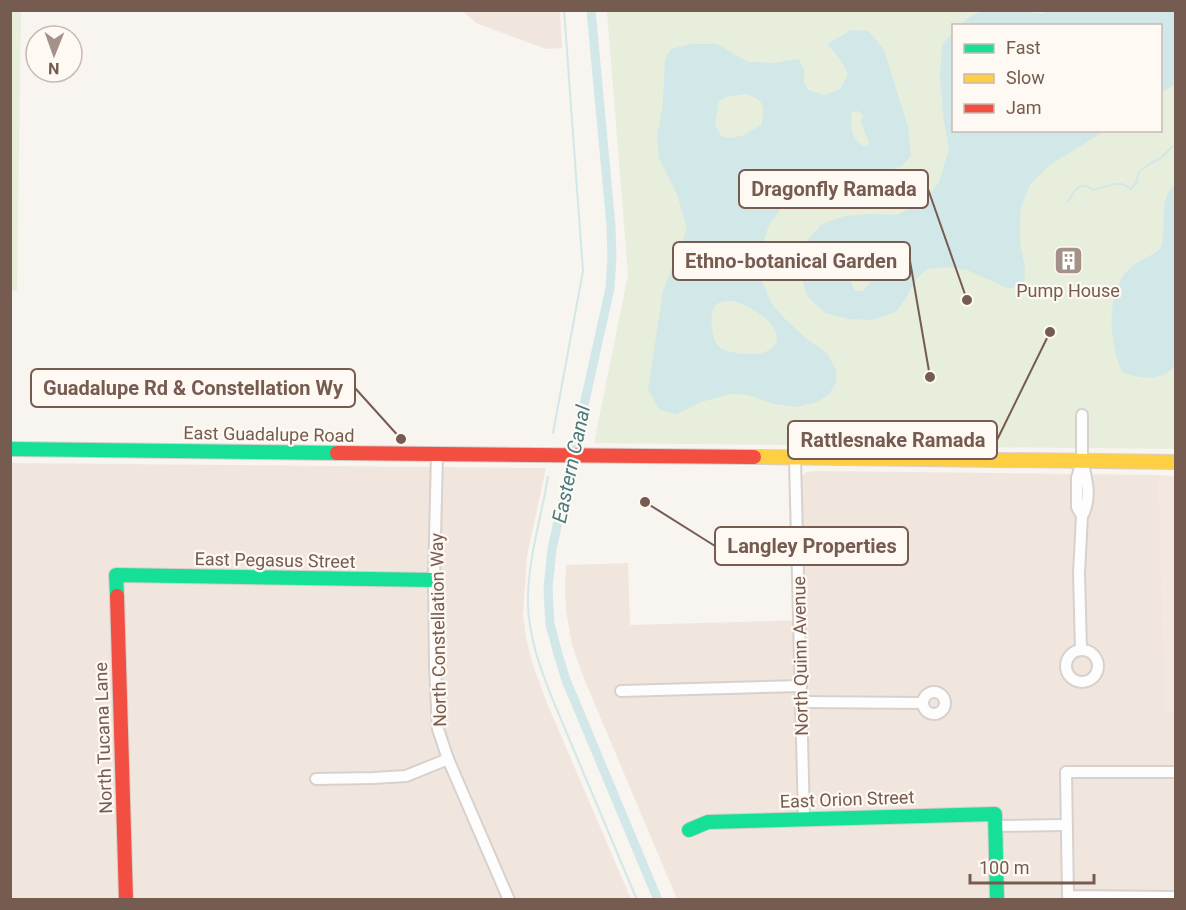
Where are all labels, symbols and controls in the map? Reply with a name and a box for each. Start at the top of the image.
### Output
north arrow [24,24,84,84]
legend [952,24,1162,132]
text: Fast [1006,37,1041,58]
text: N [48,59,60,78]
text: Slow [1006,67,1045,88]
text: Jam [1006,97,1042,118]
callout: Dragonfly Ramada [739,170,928,208]
text: Dragonfly Ramada [751,177,917,201]
callout: Ethno-botanical Garden [673,242,910,280]
building icon: Pump House [1052,245,1084,277]
text: Ethno-botanical Garden [685,249,897,273]
place label: Pump House [1016,280,1120,301]
callout: Guadalupe Rd & Constellation Wy [31,369,355,407]
text: Guadalupe Rd & Constellation Wy [43,376,344,400]
water label: Eastern Canal [547,403,595,525]
callout: Rattlesnake Ramada [788,421,997,459]
street label: East Guadalupe Road [183,422,355,446]
text: Rattlesnake Ramada [800,428,986,452]
callout: Langley Properties [715,527,908,565]
street label: North Constellation Way [426,532,450,727]
text: Langley Properties [727,534,897,558]
street label: East Pegasus Street [194,548,356,572]
street label: North Quinn Avenue [788,576,812,736]
street label: North Tucana Lane [90,662,116,814]
street label: East Orion Street [779,786,915,812]
scale bar [970,847,1094,885]
text: 100 m [979,857,1030,878]

